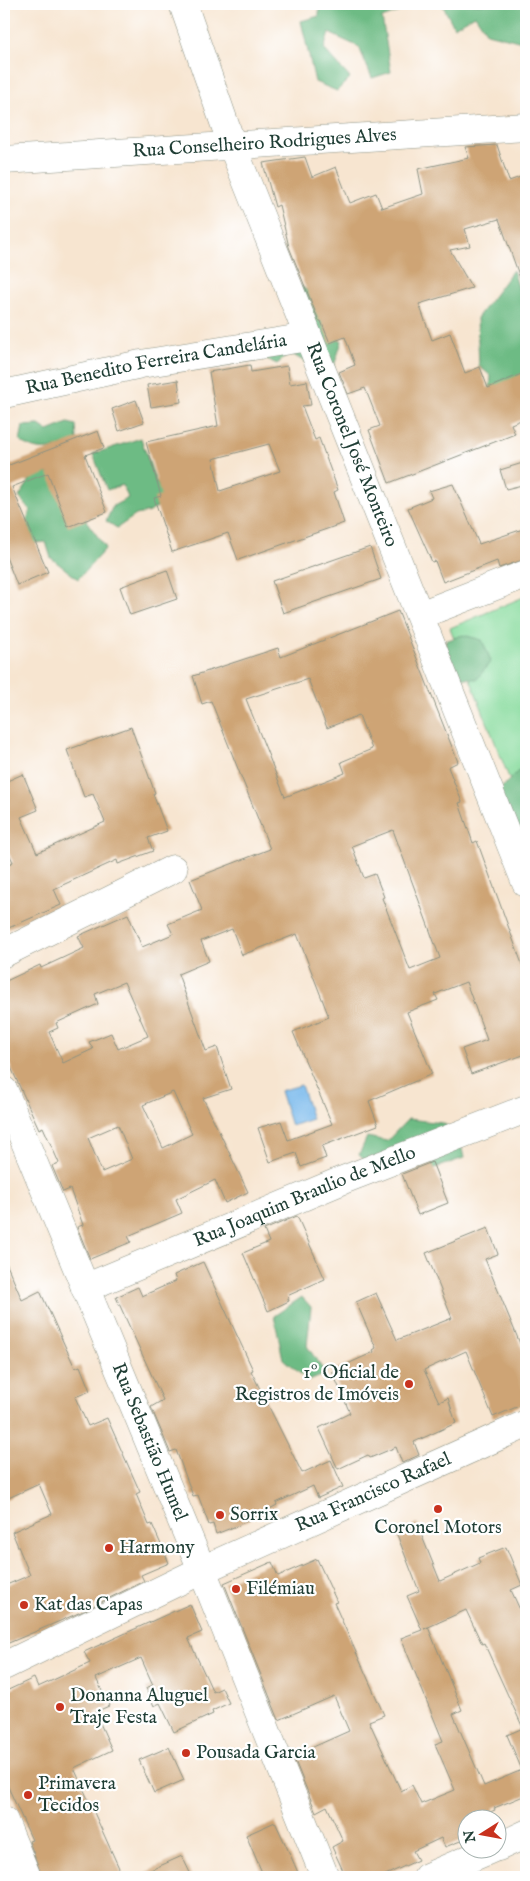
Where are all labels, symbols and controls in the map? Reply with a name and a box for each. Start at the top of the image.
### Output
street label: Rua Conselheiro Rodrigues Alves [132,123,397,164]
street label: Rua Benedito Ferreira Candelária [23,329,289,401]
street label: Rua Coronel José Monteiro [300,339,403,551]
street label: Rua Joaquim Braulio de Mello [190,1141,419,1253]
street label: Rua Sebastião Humel [106,1360,193,1526]
place label: 1º Oficial de Registros de Imóveis [235,1361,399,1407]
marker: 1º Oficial de Registros de Imóveis [403,1378,415,1390]
street label: Rua Francisco Rafael [292,1447,456,1538]
place label: Sorrix [230,1503,278,1527]
marker: Coronel Motors [432,1503,444,1515]
marker: Sorrix [214,1509,226,1521]
place label: Coronel Motors [374,1516,502,1540]
place label: Harmony [119,1536,195,1560]
marker: Harmony [103,1542,115,1554]
place label: Filémiau [246,1577,315,1601]
marker: Filémiau [230,1583,242,1595]
place label: Kat das Capas [34,1593,143,1617]
marker: Kat das Capas [18,1599,30,1611]
place label: Donanna Aluguel Traje Festa [70,1684,209,1730]
marker: Donanna Aluguel Traje Festa [54,1701,66,1713]
place label: Pousada Garcia [196,1741,317,1765]
marker: Pousada Garcia [180,1747,192,1759]
place label: Primavera Tecidos [38,1772,117,1818]
marker: Primavera Tecidos [22,1789,34,1801]
north arrow [458,1808,508,1858]
text: N [460,1829,480,1845]

